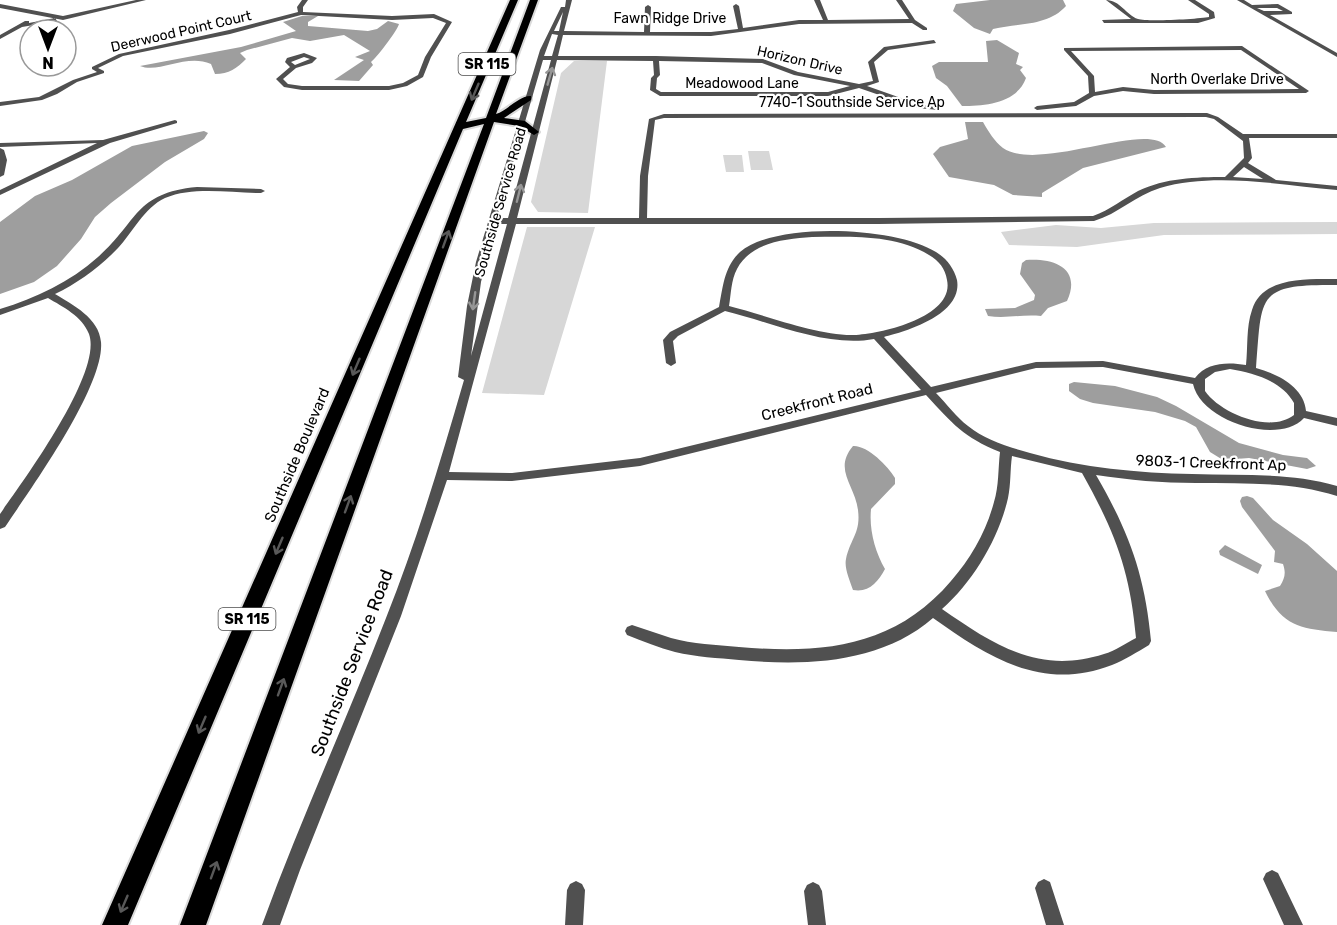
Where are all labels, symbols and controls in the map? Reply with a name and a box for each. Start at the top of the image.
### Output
street label: Deerwood Point Court [109,7,254,56]
street label: Fawn Ridge Drive [614,10,727,27]
north arrow [18,18,78,78]
street label: Horizon Drive [755,42,845,79]
text: N [42,53,54,72]
road number: SR 115 [458,53,516,75]
one-way arrow [545,67,556,86]
street label: North Overlake Drive [1150,71,1284,88]
street label: Meadowood Lane [685,75,799,92]
one-way arrow [469,83,480,101]
street label: 7740-1 Southside Service Ap [759,94,945,111]
street label: Southside Service Road [471,126,530,279]
one-way arrow [513,184,525,203]
one-way arrow [441,230,452,249]
one-way arrow [468,290,479,310]
one-way arrow [350,358,362,376]
street label: Creekfront Road [759,379,875,425]
street label: Southside Boulevard [260,385,334,525]
street label: 9803-1 Creekfront Ap [1135,451,1287,475]
one-way arrow [344,495,355,514]
one-way arrow [273,537,284,555]
street label: Southside Service Road [306,566,398,760]
road number: SR 115 [218,608,276,630]
one-way arrow [276,678,287,697]
one-way arrow [196,716,207,734]
one-way arrow [209,861,220,880]
one-way arrow [118,895,130,913]

